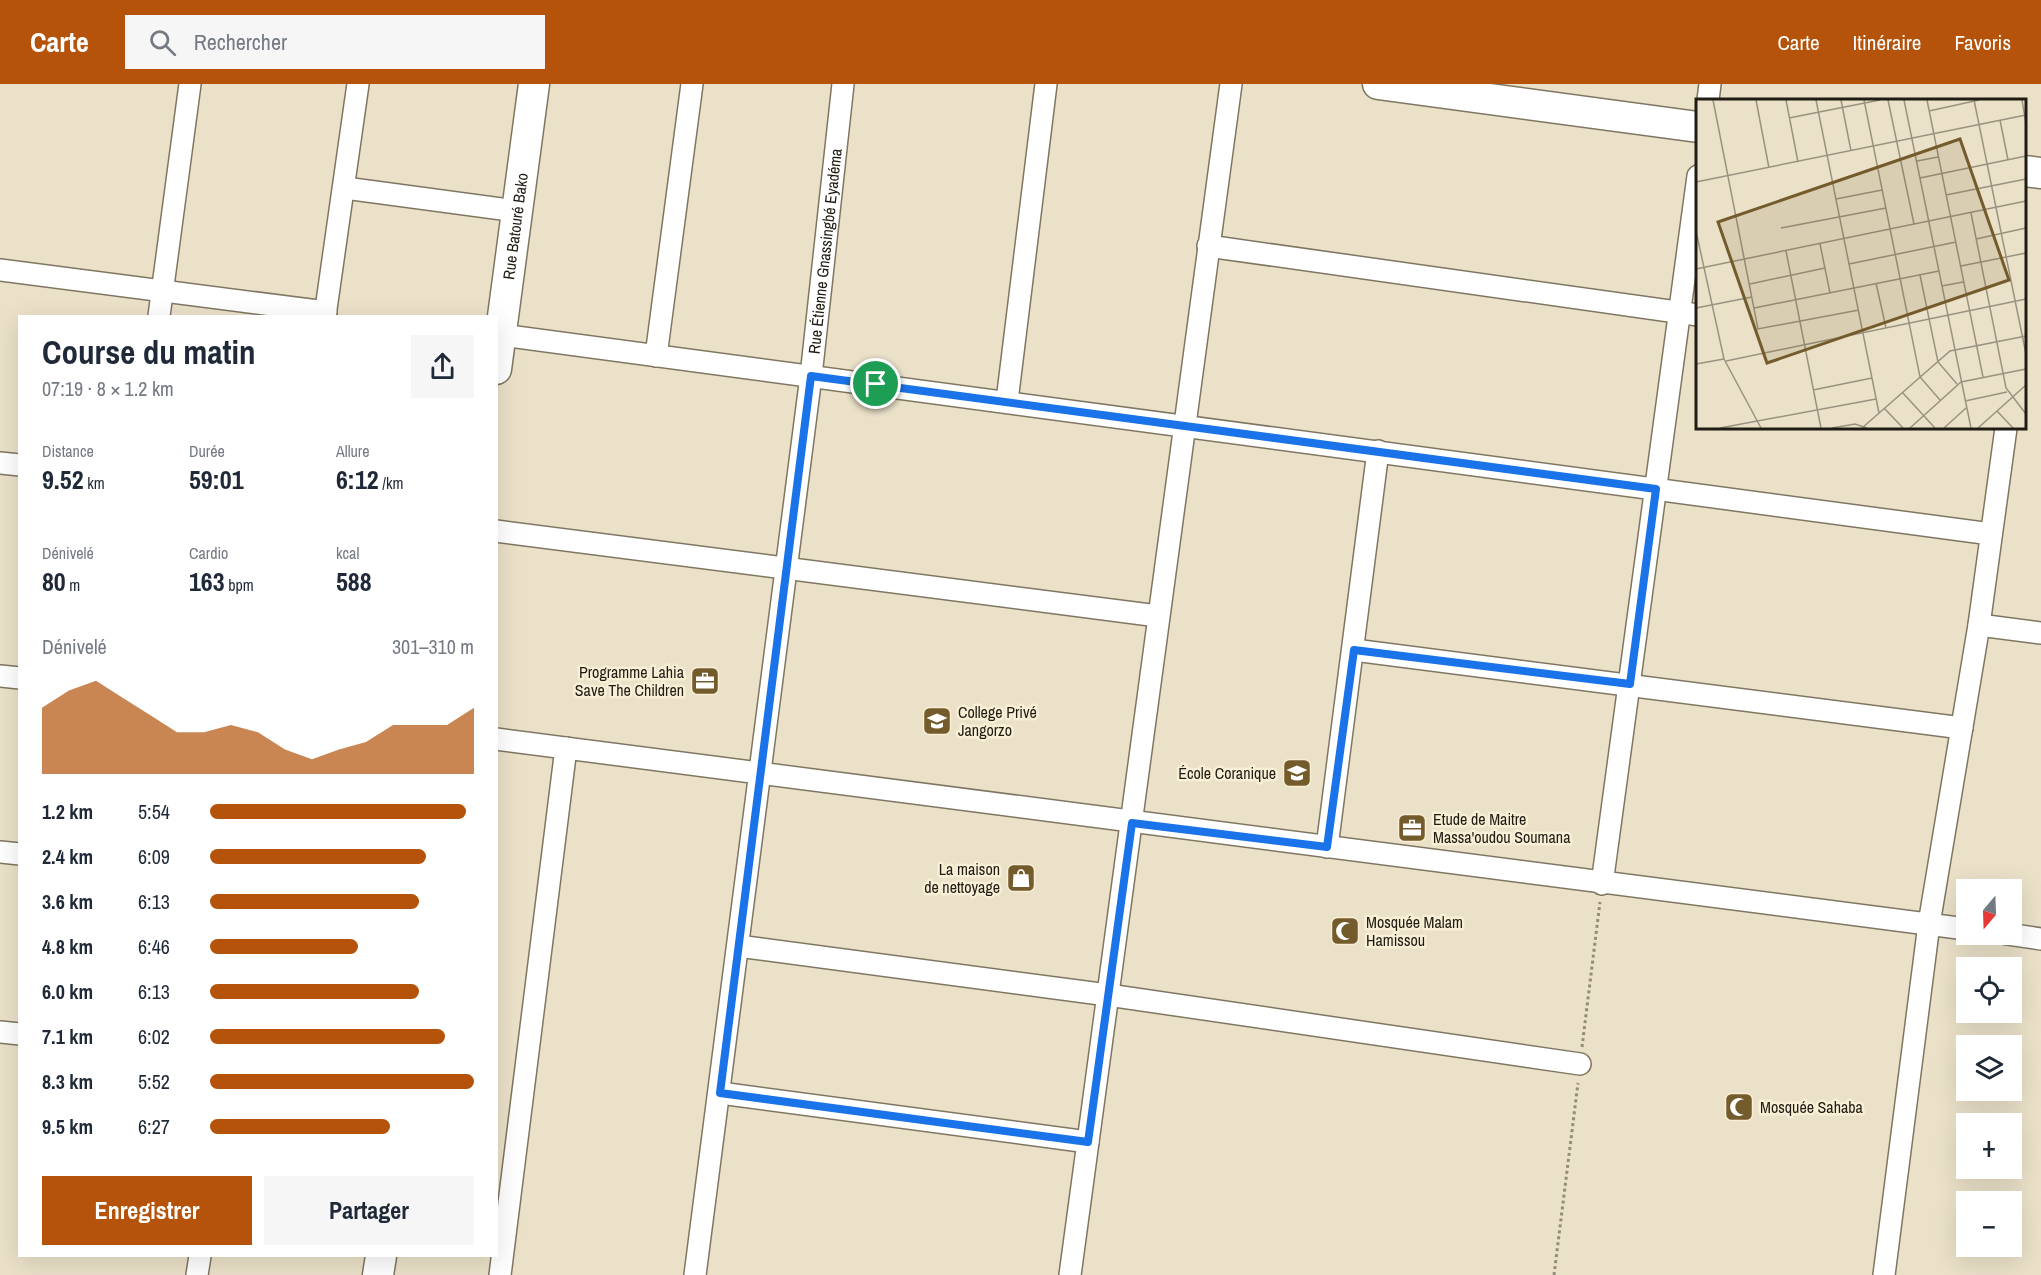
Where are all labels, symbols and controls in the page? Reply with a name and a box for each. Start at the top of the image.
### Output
search box [125,15,545,69]
text: Carte [30,23,89,61]
icon: search [146,26,179,59]
text: Rechercher [194,27,287,57]
text: Carte [1777,28,1820,57]
text: Itinéraire [1853,28,1921,57]
text: Favoris [1954,28,2011,57]
inset map [1696,99,2026,429]
street label: Rue Étienne Gnassingbé Eyadéma [802,147,847,355]
street label: Rue Batouré Bako [497,172,533,281]
text: Course du matin [42,330,256,374]
button: share [411,335,474,398]
pin [850,358,901,409]
icon: arrive [859,367,892,400]
text: 07:19 · 8 × 1.2 km [42,375,174,402]
text: Distance [42,440,94,462]
text: Durée [189,440,225,462]
text: Allure [336,440,370,462]
text: 9.52 [42,462,84,497]
text: 59:01 [189,462,244,497]
text: 6:12 [336,462,379,497]
text: km [84,472,105,494]
text: /km [379,472,403,494]
text: Dénivelé [42,542,94,564]
text: Cardio [189,542,228,564]
text: kcal [336,542,359,564]
text: 80 [42,564,66,599]
text: 163 [189,564,225,599]
text: 588 [336,564,372,599]
text: m [66,574,80,596]
text: bpm [225,574,254,596]
text: Dénivelé [42,633,107,660]
text: 301–310 m [392,633,474,660]
place label: Programme Lahia Save The Children [575,661,685,701]
office icon: Programme Lahia Save The Children [689,665,721,697]
place label: College Privé Jangorzo [958,701,1037,741]
school or university icon: College Privé Jangorzo [921,705,953,737]
school or university icon: École Coranique [1281,757,1313,789]
place label: École Coranique [1178,762,1276,784]
text: 1.2 km [42,798,93,825]
text: 5:54 [138,798,170,825]
place label: Etude de Maitre Massa'oudou Soumana [1433,808,1571,848]
office icon: Etude de Maitre Massa'oudou Soumana [1396,812,1428,844]
text: 2.4 km [42,843,93,870]
text: 6:09 [138,843,170,870]
place label: La maison de nettoyage [924,858,1000,898]
shop icon: La maison de nettoyage [1005,862,1037,894]
north arrow [1956,879,2022,945]
map controls [1956,879,2022,1257]
text: 3.6 km [42,888,93,915]
text: 6:13 [138,888,170,915]
place label: Mosquée Malam Hamissou [1366,911,1463,951]
mosque icon: Mosquée Malam Hamissou [1329,915,1361,947]
text: 4.8 km [42,933,93,960]
text: 6:46 [138,933,170,960]
button: locate [1956,957,2022,1023]
text: 6.0 km [42,978,93,1005]
text: 6:13 [138,978,170,1005]
text: 7.1 km [42,1023,93,1050]
text: 6:02 [138,1023,170,1050]
button: layers [1956,1035,2022,1101]
text: 8.3 km [42,1068,93,1095]
text: 5:52 [138,1068,170,1095]
mosque icon: Mosquée Sahaba [1723,1091,1755,1123]
place label: Mosquée Sahaba [1760,1096,1864,1118]
text: 9.5 km [42,1113,93,1140]
text: 6:27 [138,1113,170,1140]
button: + [1956,1113,2022,1179]
button: Enregistrer [42,1176,252,1245]
button: Partager [264,1176,474,1245]
button: − [1956,1191,2022,1257]

